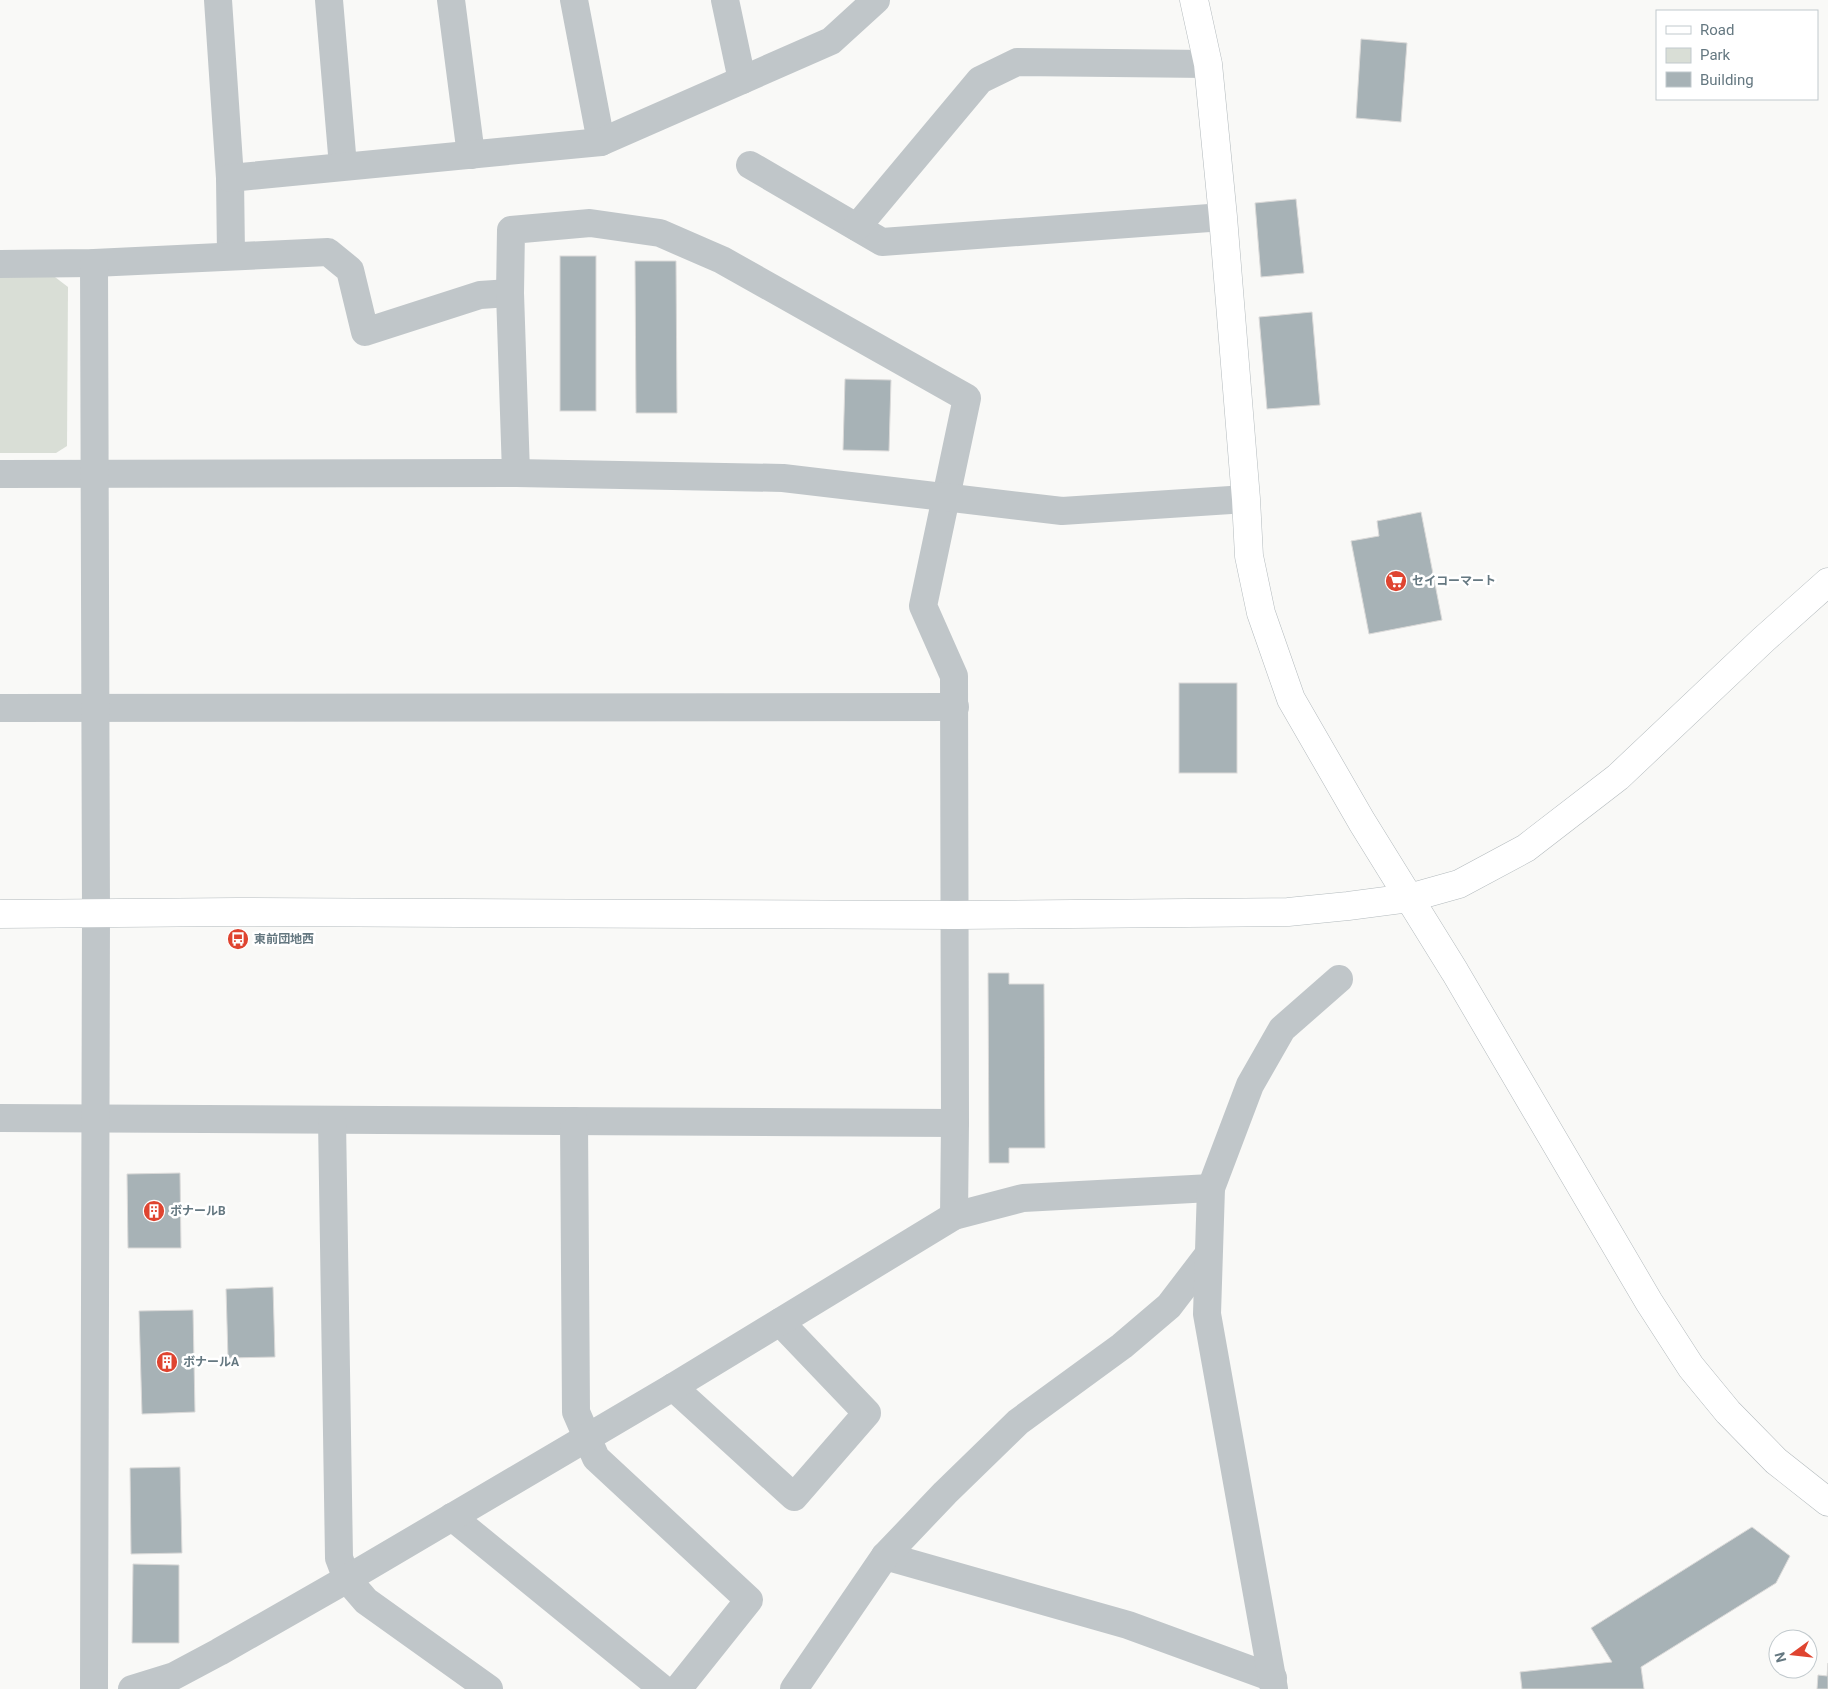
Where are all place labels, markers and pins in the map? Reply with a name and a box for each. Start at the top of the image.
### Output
supermarket icon: セイコーマート [1384,569,1408,593]
place label: セイコーマート [1412,574,1496,588]
bus stop icon: 東前団地西 [226,927,250,951]
place label: 東前団地西 [254,932,314,946]
building icon: ボナールB [142,1199,166,1223]
place label: ボナールB [170,1204,226,1218]
building icon: ボナールA [155,1350,179,1374]
place label: ボナールA [183,1355,240,1369]

